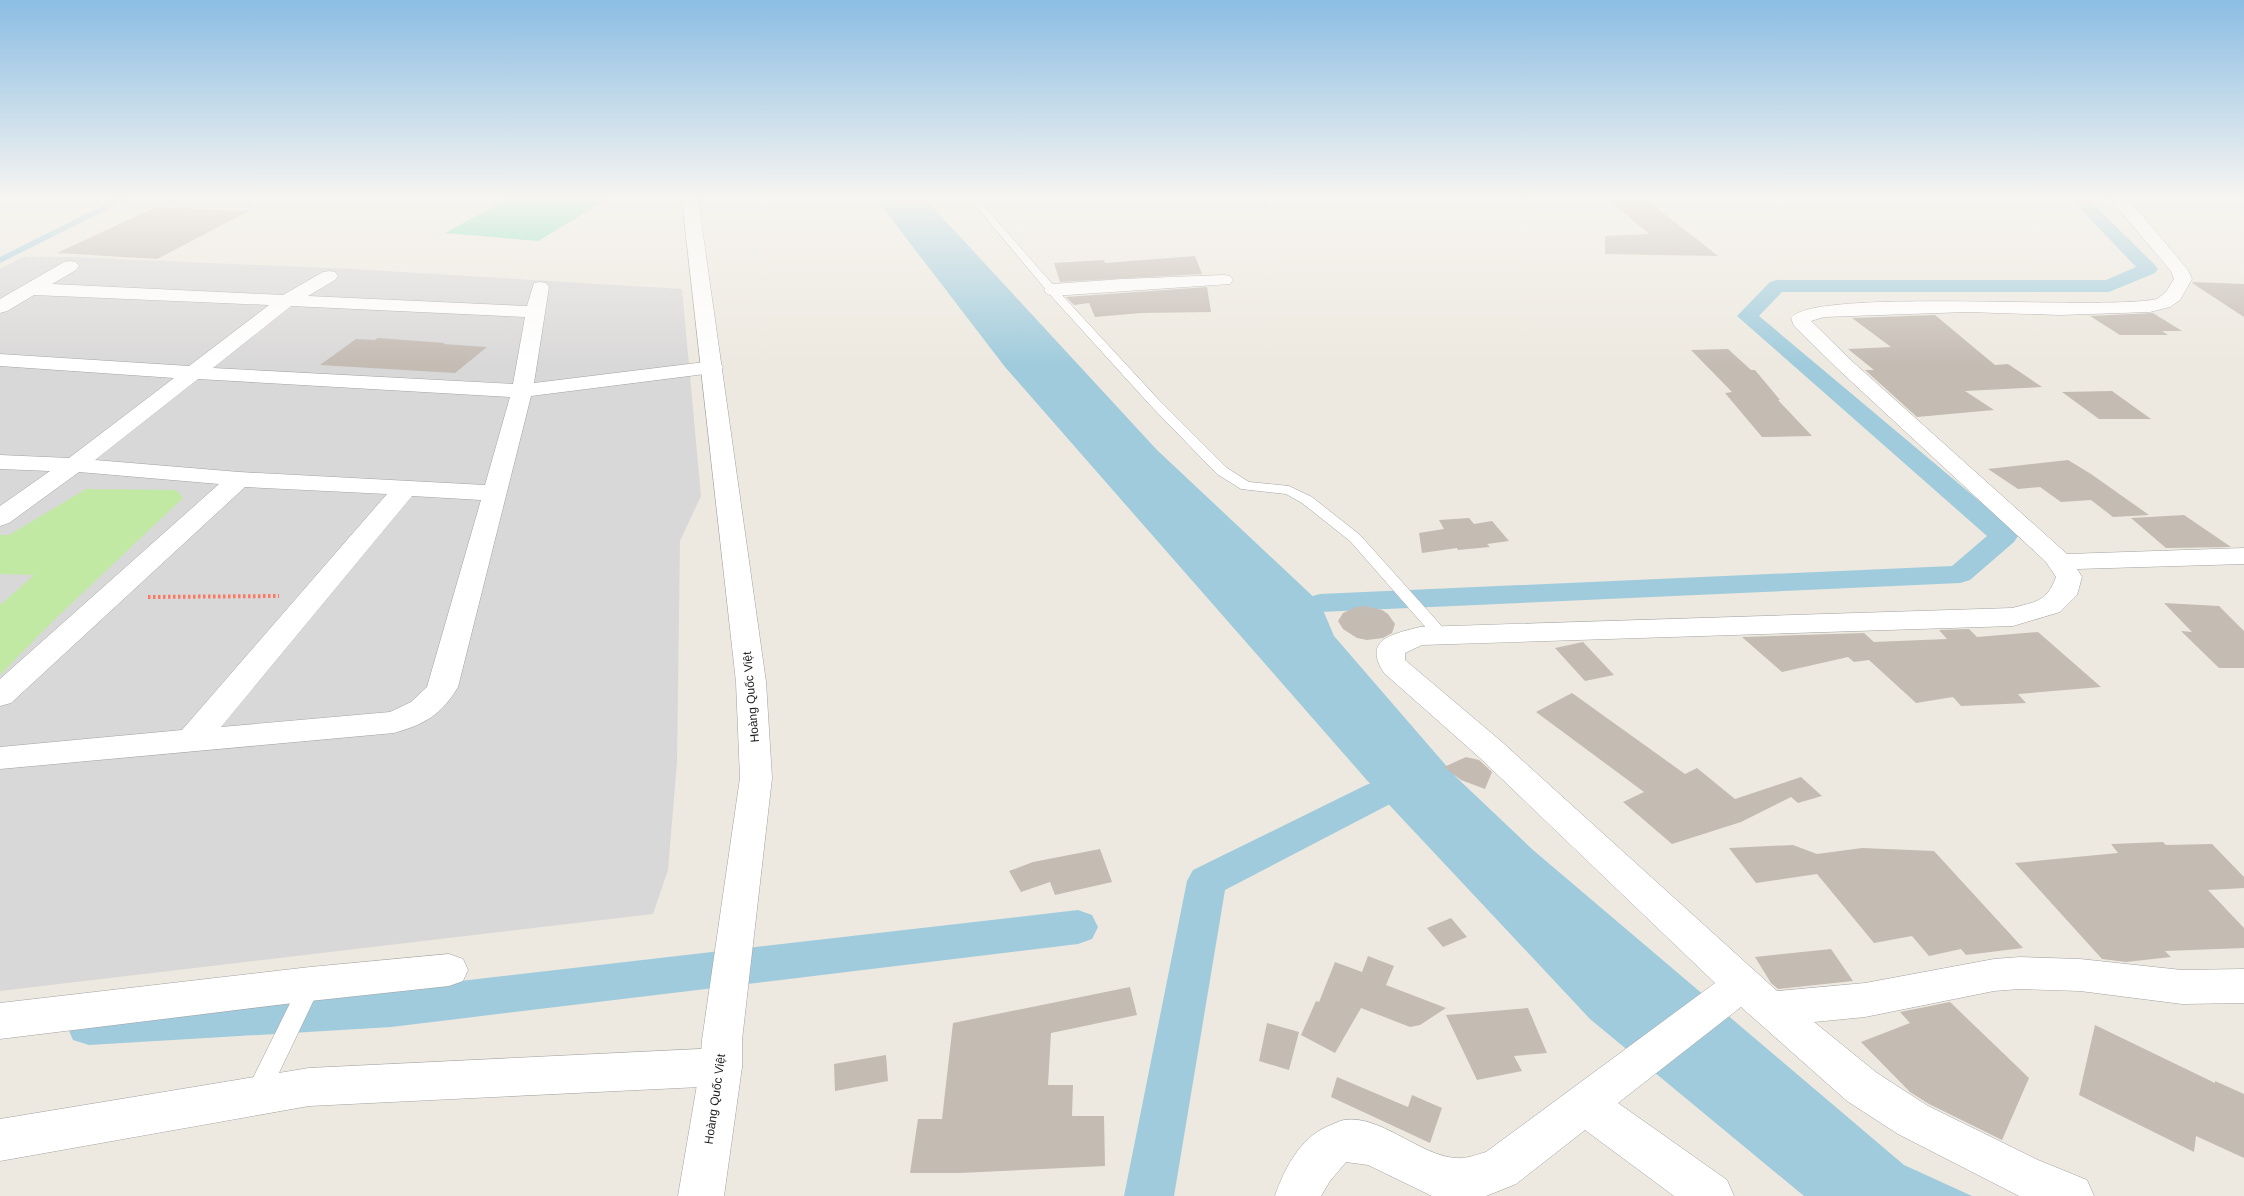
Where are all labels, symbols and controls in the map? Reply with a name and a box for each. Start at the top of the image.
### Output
street label: Hoàng Quốc Việt [740,650,762,743]
street label: Hoàng Quốc Việt [702,1052,728,1145]

